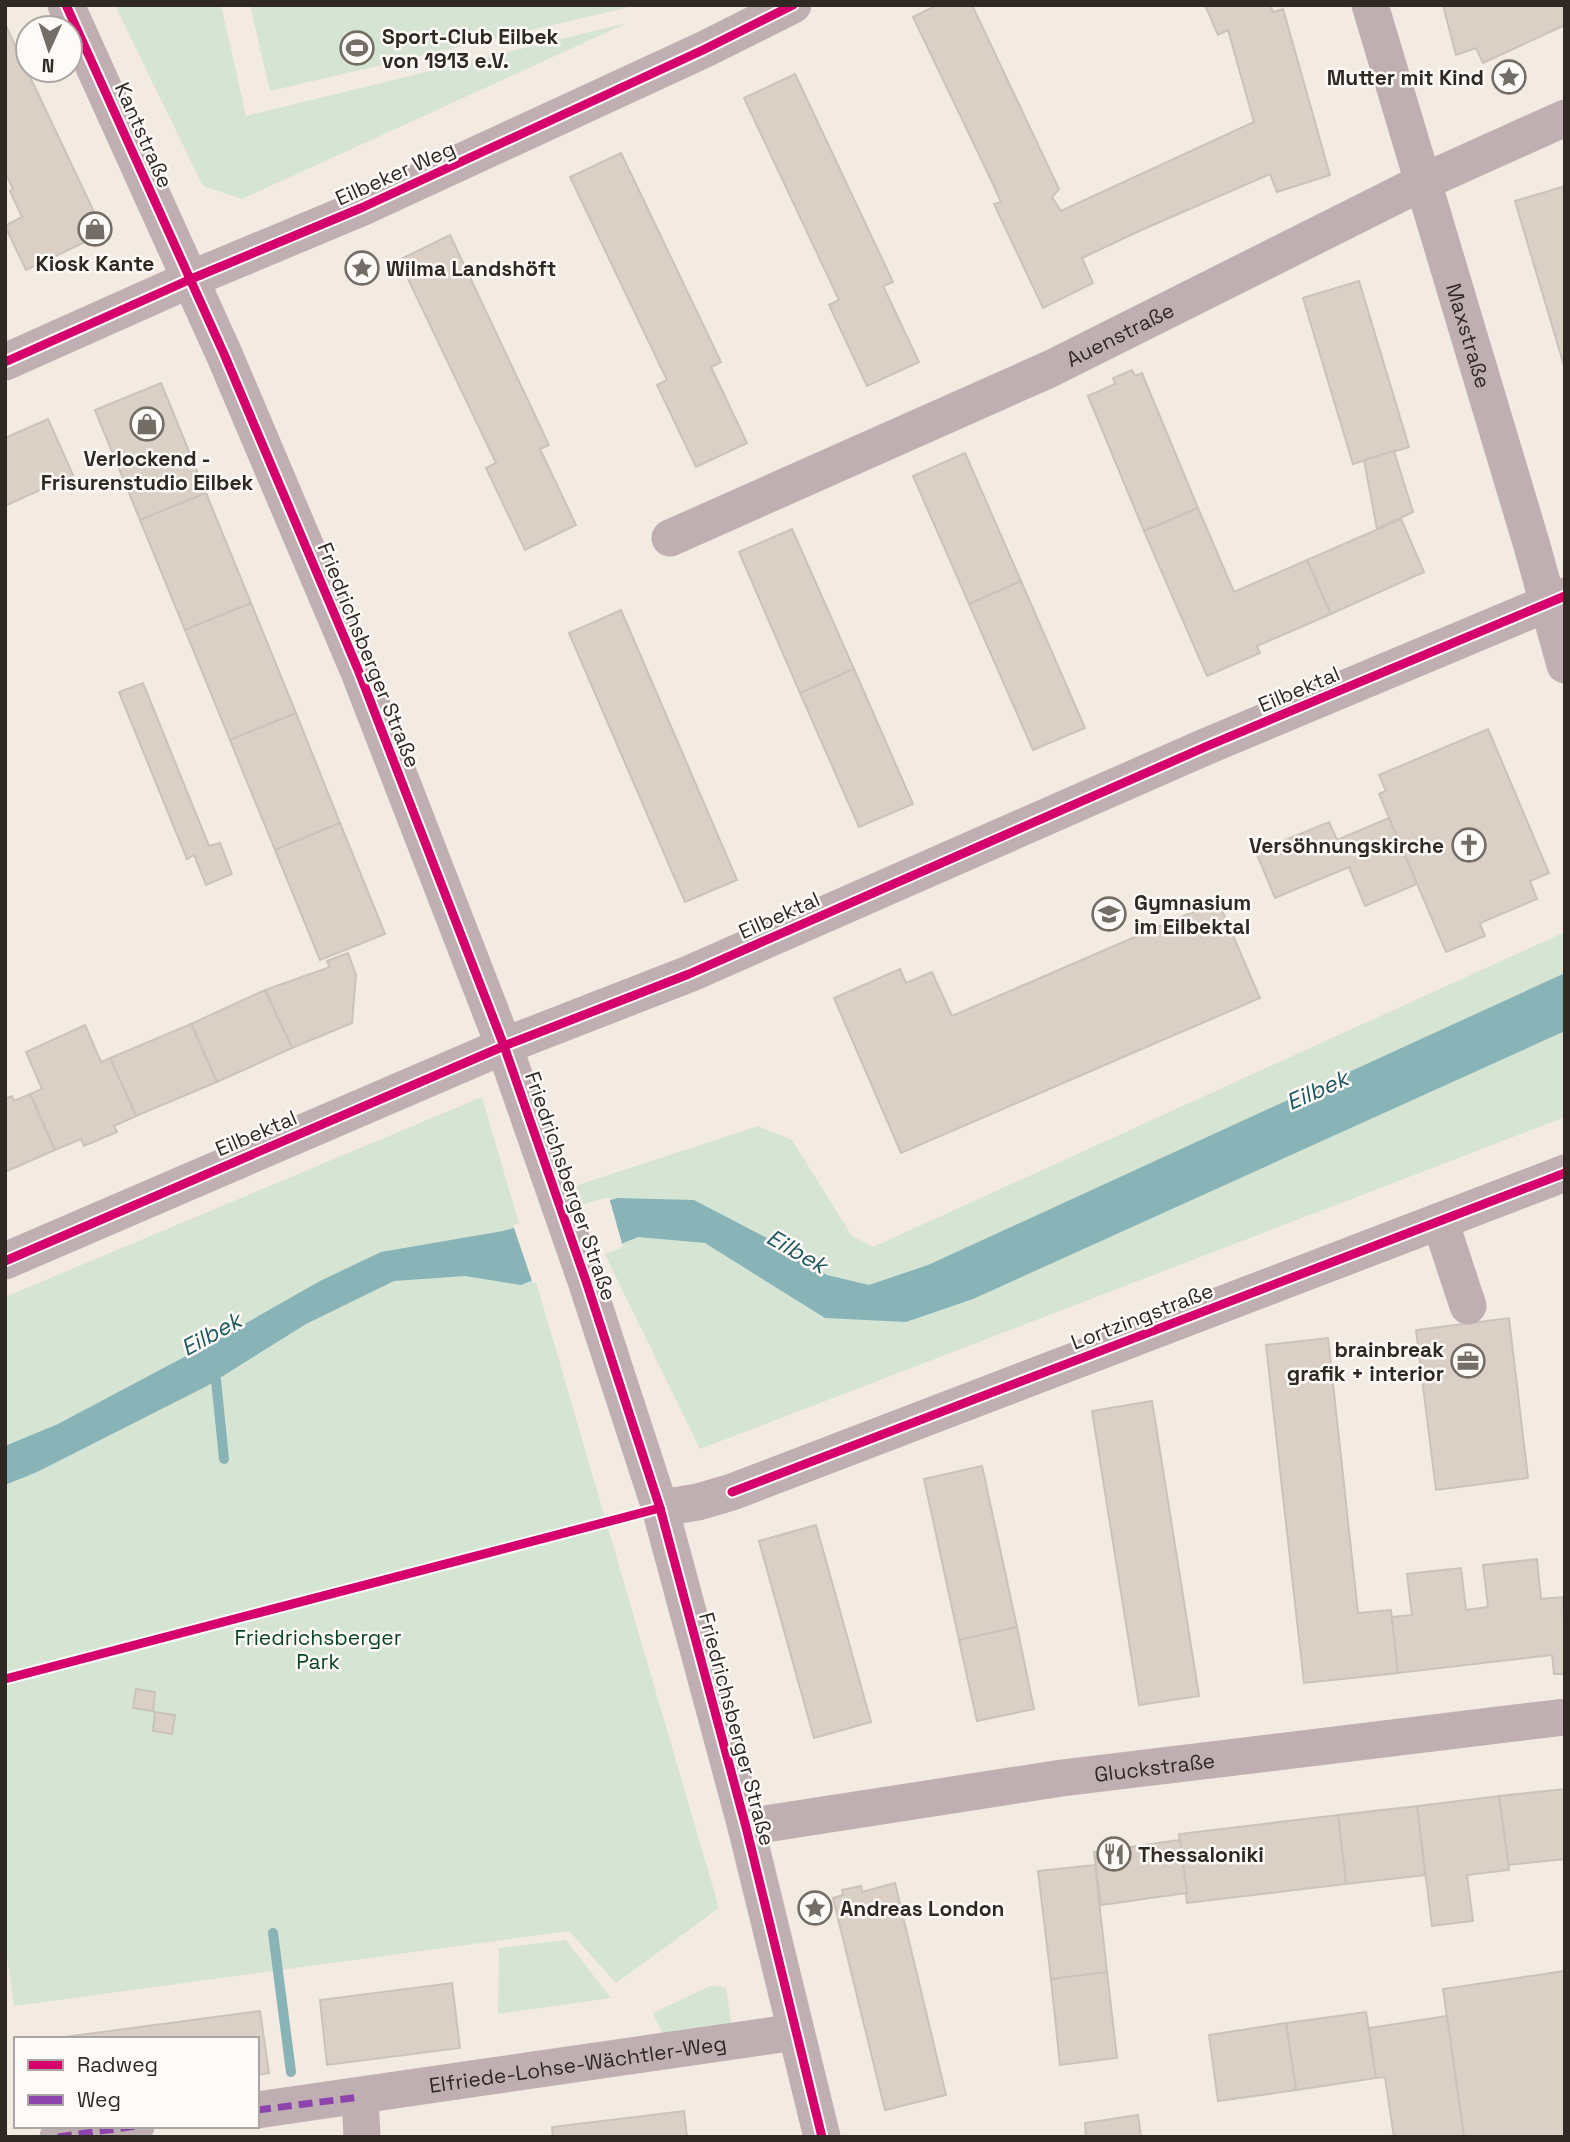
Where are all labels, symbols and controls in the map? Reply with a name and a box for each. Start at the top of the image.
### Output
north arrow [14,14,84,84]
place label: Sport-Club Eilbek von 1913 e.V. [382,23,559,74]
sports icon: Sport-Club Eilbek von 1913 e.V. [338,29,376,67]
text: N [41,53,55,78]
place icon: Mutter mit Kind [1490,58,1528,96]
place label: Mutter mit Kind [1327,64,1484,91]
street label: Kantstraße [109,78,179,192]
street label: Eilbeker Weg [331,135,459,211]
shop icon: Kiosk Kante [76,210,114,248]
place icon: Wilma Landshöft [343,249,381,287]
place label: Kiosk Kante [35,250,155,277]
place label: Wilma Landshöft [386,255,556,282]
street label: Maxstraße [1441,280,1497,391]
street label: Auenstraße [1061,296,1178,372]
shop icon: Verlockend - Frisurenstudio Eilbek [128,405,166,443]
place label: Verlockend - Frisurenstudio Eilbek [41,445,253,496]
street label: Friedrichsberger Straße [311,538,427,772]
street label: Eilbektal [1254,660,1344,718]
church icon: Versöhnungskirche [1450,826,1488,864]
place label: Versöhnungskirche [1249,832,1444,859]
street label: Eilbektal [734,885,824,945]
place label: Gymnasium im Eilbektal [1134,889,1251,940]
school or university icon: Gymnasium im Eilbektal [1090,895,1128,933]
water label: Eilbek [1281,1062,1355,1117]
street label: Friedrichsberger Straße [519,1068,623,1304]
street label: Eilbektal [211,1104,301,1162]
water label: Eilbek [761,1222,835,1282]
street label: Lortzingstraße [1067,1276,1217,1356]
water label: Eilbek [175,1304,249,1363]
place label: brainbreak grafik + interior [1287,1336,1444,1387]
office icon: brainbreak grafik + interior [1449,1342,1487,1380]
street label: Friedrichsberger Straße [693,1609,781,1849]
park label: Friedrichsberger Park [234,1624,402,1675]
street label: Gluckstraße [1093,1746,1216,1787]
restaurant icon: Thessaloniki [1095,1835,1133,1873]
place label: Thessaloniki [1138,1841,1264,1868]
place icon: Andreas London [796,1889,834,1927]
place label: Andreas London [840,1895,1004,1922]
street label: Elfriede-Lohse-Wächtler-Weg [427,2029,728,2098]
legend [14,2037,259,2128]
text: Radweg [77,2051,158,2078]
text: Weg [77,2086,121,2113]

